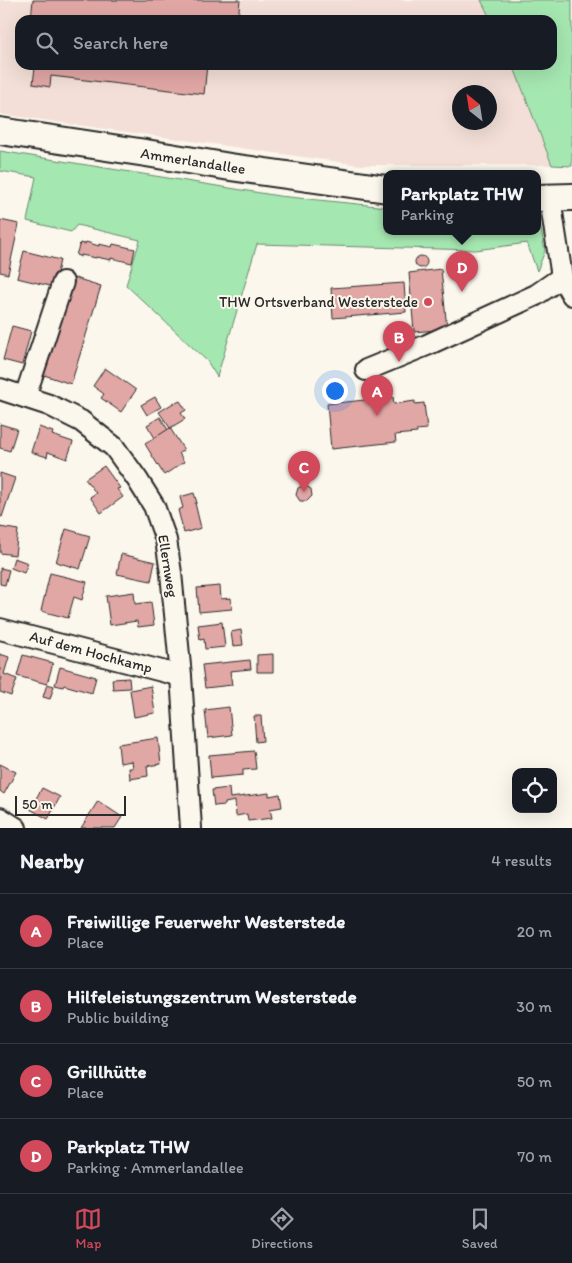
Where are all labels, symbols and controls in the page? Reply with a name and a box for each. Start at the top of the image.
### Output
search box [15,15,557,70]
icon: search [33,29,61,57]
text: Search here [73,31,168,54]
north arrow [452,85,497,130]
street label: Ammerlandallee [139,144,247,178]
popup [383,170,541,235]
text: Parkplatz THW [401,182,523,205]
text: Parking [401,205,454,224]
pin: D [446,251,478,292]
place label: THW Ortsverband Westerstede [219,293,418,311]
marker: THW Ortsverband Westerstede [422,296,434,308]
pin: B [383,321,415,362]
pin: A [361,375,393,416]
your location [322,378,348,404]
pin: C [288,451,320,492]
street label: Ellernweg [154,533,182,599]
street label: Auf dem Hochkamp [28,627,154,677]
map controls [512,768,557,813]
button: locate [512,768,557,813]
scale bar [15,793,126,816]
text: 50 m [22,796,53,813]
text: Nearby [20,848,84,873]
text: 4 results [491,851,552,870]
text: Freiwillige Feuerwehr Westerstede [67,910,345,933]
text: A [31,922,41,941]
text: 20 m [517,922,552,941]
text: Place [67,933,104,952]
text: Hilfeleistungszentrum Westerstede [67,985,357,1008]
text: B [31,997,41,1016]
text: 30 m [516,997,552,1016]
text: Public building [67,1008,169,1027]
text: Grillhütte [67,1060,147,1083]
text: C [31,1072,41,1091]
text: 50 m [517,1072,552,1091]
text: Place [67,1083,104,1102]
text: Parkplatz THW [67,1135,189,1158]
text: D [31,1147,41,1166]
text: 70 m [517,1147,552,1166]
text: Parking · Ammerlandallee [67,1158,244,1177]
tab: Map [74,1205,102,1252]
tab: Directions [251,1205,313,1252]
tab: Saved [462,1205,498,1252]

